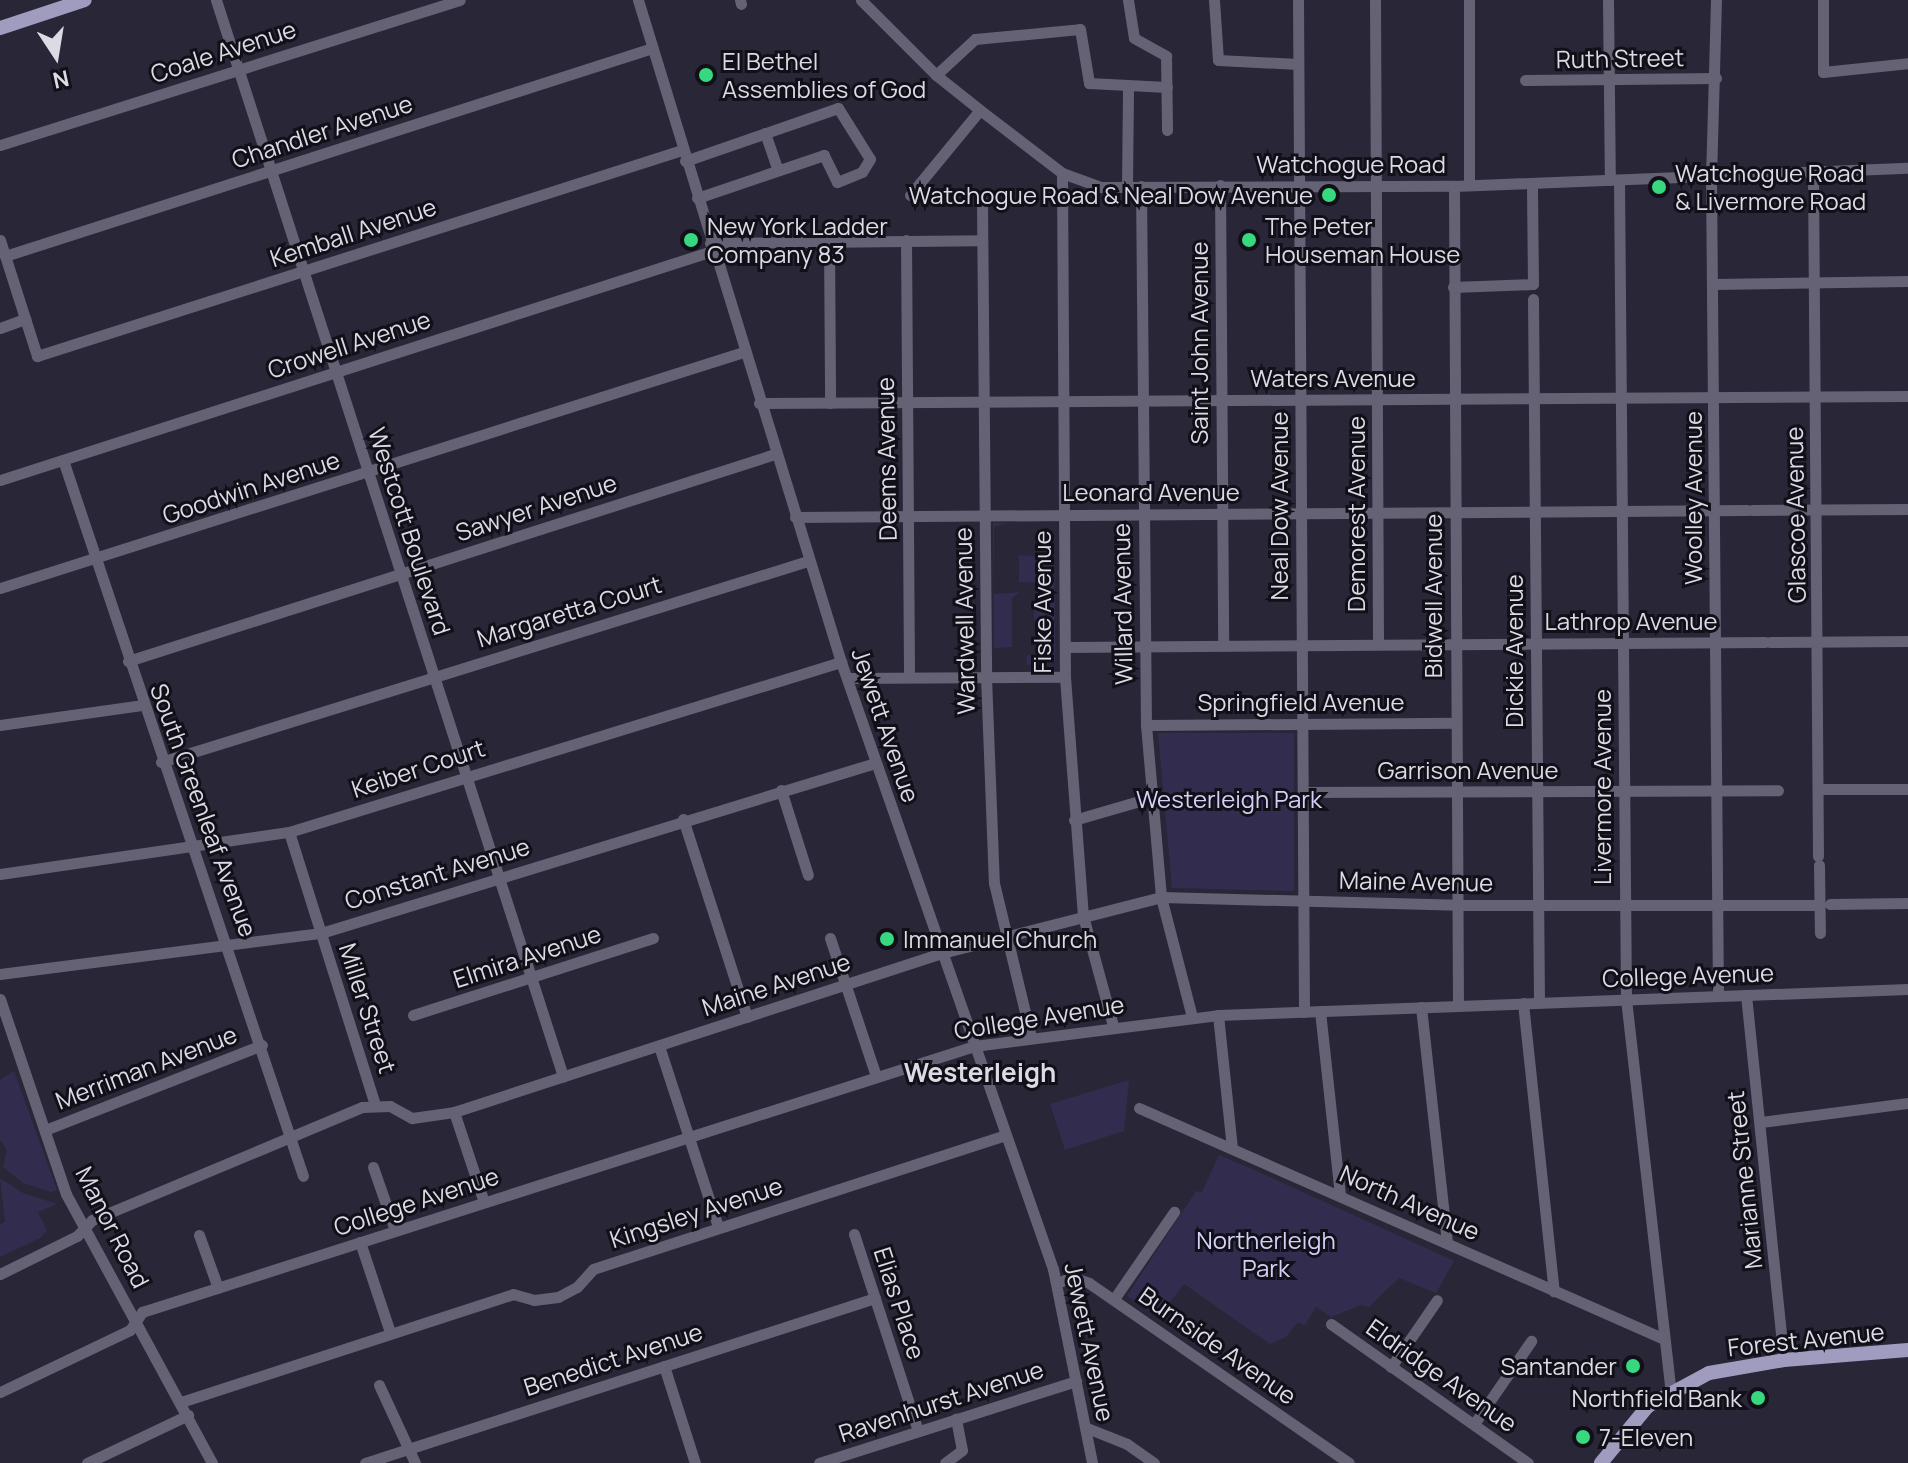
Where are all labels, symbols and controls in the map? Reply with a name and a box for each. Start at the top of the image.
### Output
street label: Coale Avenue [147,14,299,88]
north arrow [16,16,96,96]
street label: Ruth Street [1555,42,1685,74]
place label: El Bethel Assemblies of God [722,47,926,103]
text: N [50,63,72,96]
marker: El Bethel Assemblies of God [697,66,715,84]
street label: Chandler Avenue [228,88,416,174]
street label: Watchogue Road [1256,150,1446,178]
place label: Watchogue Road & Livermore Road [1675,159,1866,215]
marker: Watchogue Road & Livermore Road [1650,178,1668,196]
place label: Watchogue Road & Neal Dow Avenue [909,181,1313,209]
marker: Watchogue Road & Neal Dow Avenue [1320,186,1338,204]
street label: Kemball Avenue [266,192,440,272]
place label: New York Ladder Company 83 [707,212,888,268]
place label: The Peter Houseman House [1265,212,1460,268]
marker: New York Ladder Company 83 [682,231,700,249]
marker: The Peter Houseman House [1240,231,1258,249]
street label: Saint John Avenue [1185,241,1213,445]
street label: Crowell Avenue [264,304,434,384]
street label: Waters Avenue [1250,364,1416,392]
street label: Deems Avenue [870,377,902,541]
street label: Neal Dow Avenue [1265,411,1293,601]
street label: Woolley Avenue [1679,411,1707,585]
street label: Demorest Avenue [1342,416,1370,612]
street label: Westcott Boulevard [363,424,457,638]
street label: Glascoe Avenue [1779,426,1811,604]
street label: Goodwin Avenue [159,445,343,529]
street label: Sawyer Avenue [452,467,620,547]
street label: Leonard Avenue [1062,478,1240,506]
street label: Bidwell Avenue [1419,514,1447,678]
street label: Willard Avenue [1106,523,1138,685]
street label: Wardwell Avenue [948,527,980,715]
street label: Fiske Avenue [1028,531,1056,673]
street label: Margaretta Court [473,569,665,653]
street label: Dickie Avenue [1500,574,1528,728]
street label: Lathrop Avenue [1544,607,1718,635]
street label: Jewett Avenue [846,644,926,806]
street label: South Greenleaf Avenue [145,679,263,941]
street label: Springfield Avenue [1197,688,1405,716]
street label: Livermore Avenue [1588,689,1616,885]
street label: Keiber Court [348,733,488,803]
street label: Garrison Avenue [1377,756,1559,784]
park label: Westerleigh Park [1136,785,1322,813]
street label: Constant Avenue [341,831,533,915]
street label: Maine Avenue [1339,865,1493,897]
street label: Elmira Avenue [449,919,605,993]
place label: Immanuel Church [903,925,1097,953]
marker: Immanuel Church [878,930,896,948]
street label: Miller Street [333,939,403,1077]
street label: Maine Avenue [698,946,854,1022]
street label: College Avenue [1602,958,1774,992]
street label: College Avenue [952,989,1126,1045]
street label: Merriman Avenue [51,1019,241,1115]
district label: Westerleigh [904,1057,1056,1089]
street label: Marianne Street [1720,1090,1768,1270]
street label: North Avenue [1336,1158,1484,1246]
street label: College Avenue [330,1161,502,1241]
street label: Manor Road [70,1162,156,1292]
street label: Kingsley Avenue [606,1171,786,1253]
park label: Northerleigh Park [1196,1226,1336,1282]
street label: Elias Place [868,1243,932,1363]
street label: Jewett Avenue [1059,1260,1121,1424]
street label: Burnside Avenue [1134,1280,1302,1410]
street label: Eldridge Avenue [1361,1312,1523,1438]
street label: Forest Avenue [1726,1316,1886,1362]
street label: Benedict Avenue [520,1317,706,1401]
place label: Santander [1501,1352,1617,1380]
street label: Ravenhurst Avenue [835,1354,1047,1448]
marker: Santander [1624,1357,1642,1375]
place label: Northfield Bank [1572,1384,1742,1412]
marker: Northfield Bank [1749,1389,1767,1407]
place label: 7-Eleven [1599,1423,1693,1451]
marker: 7-Eleven [1574,1428,1592,1446]

